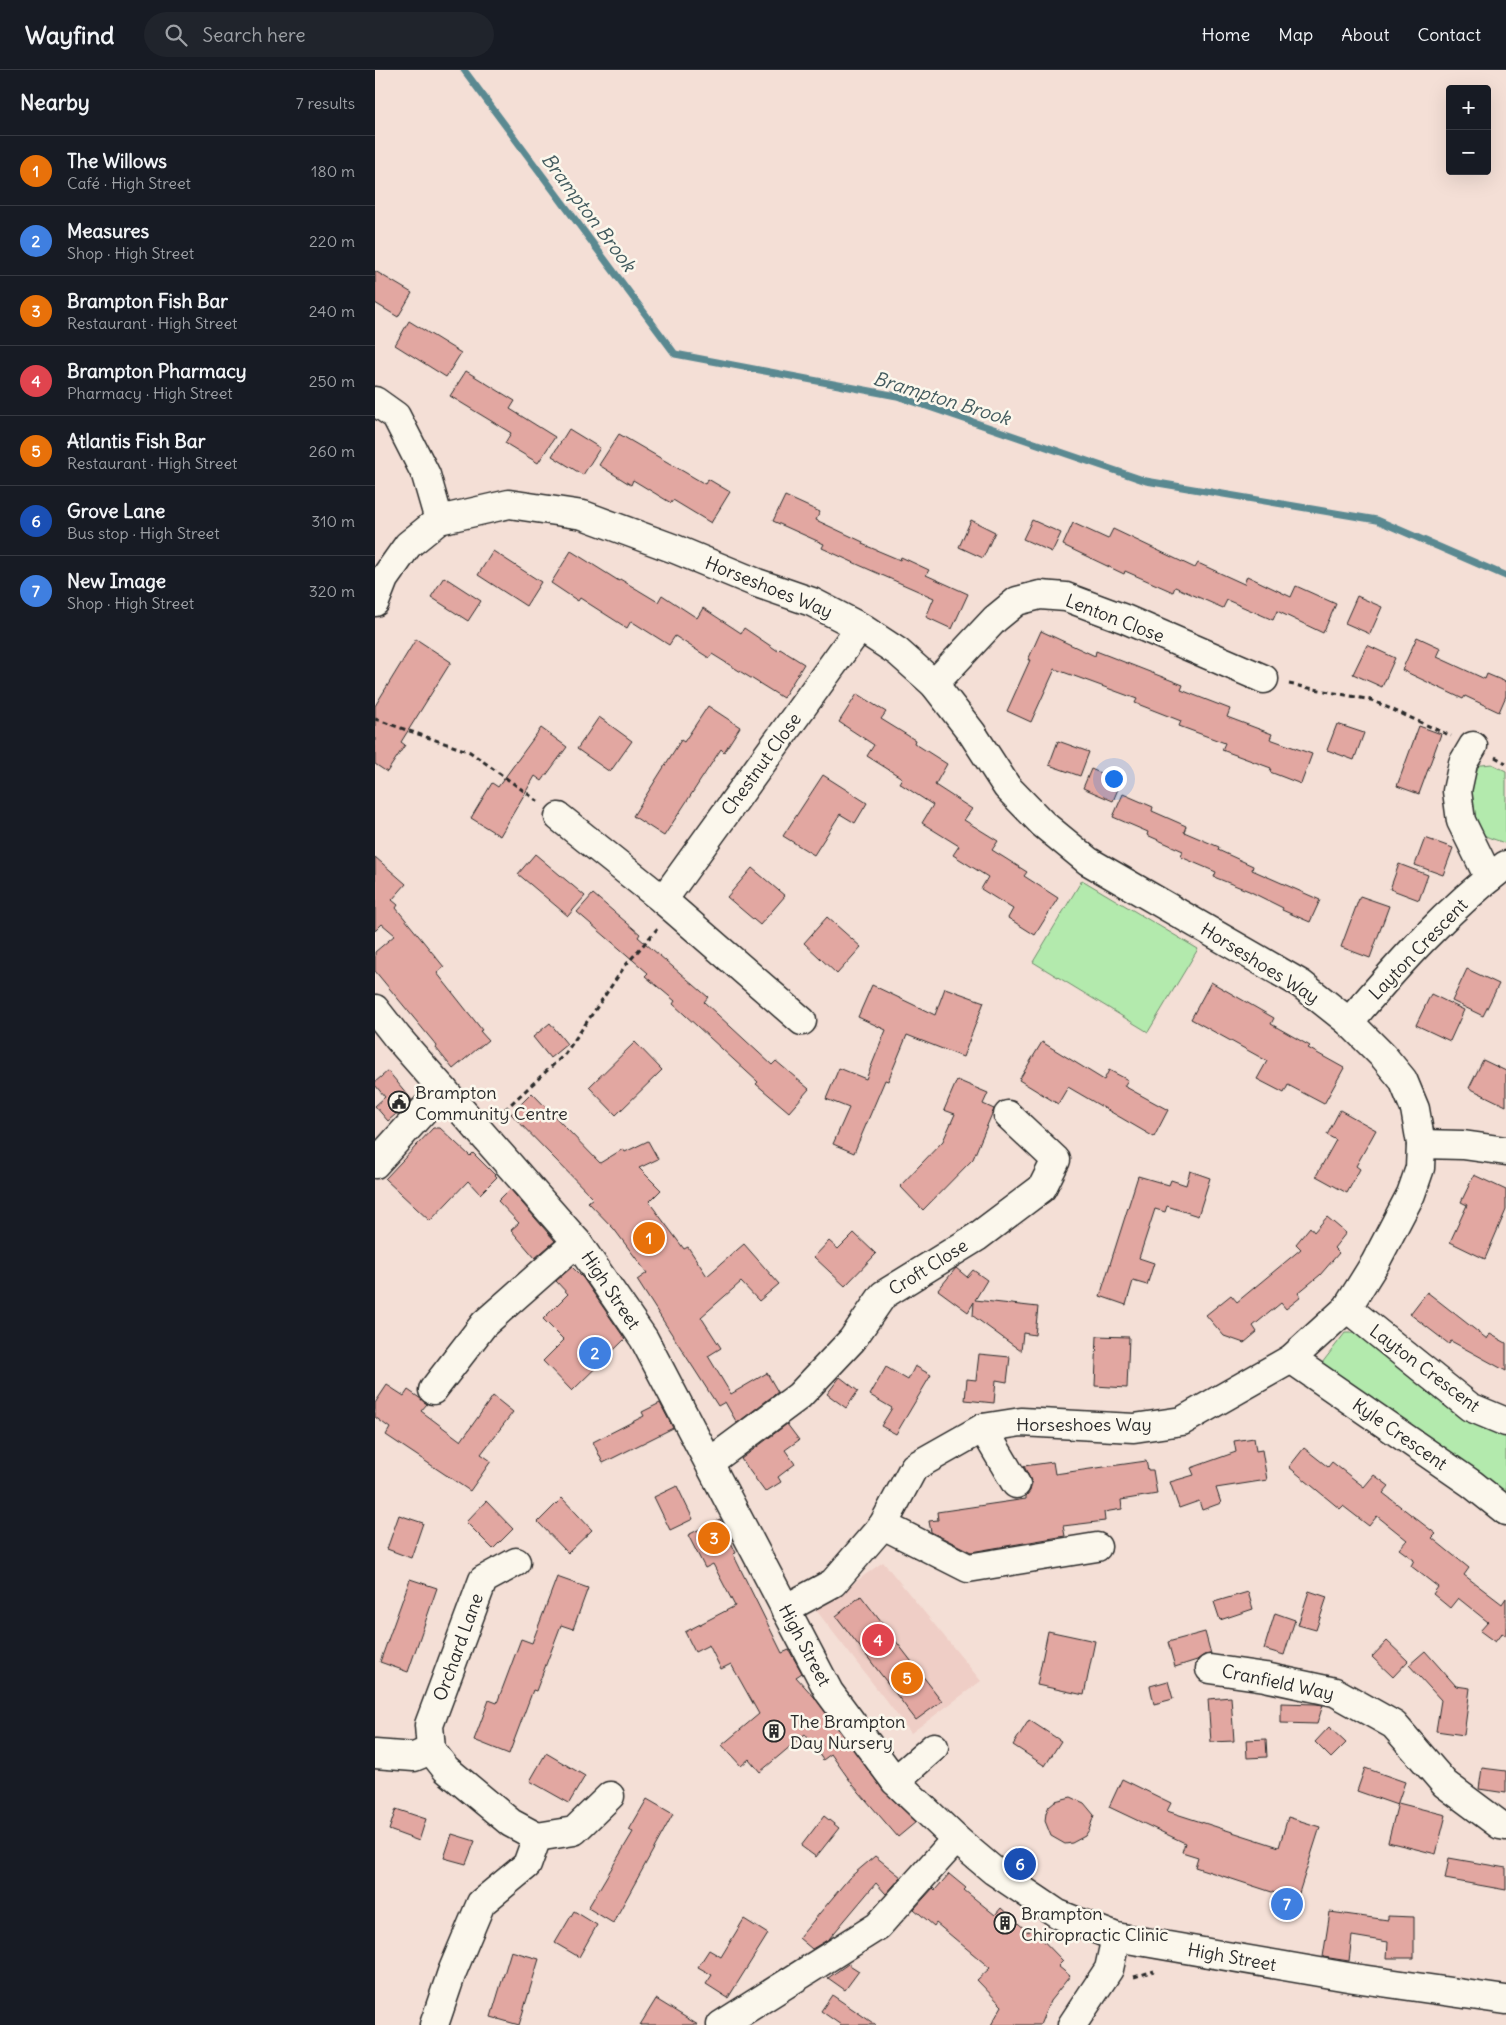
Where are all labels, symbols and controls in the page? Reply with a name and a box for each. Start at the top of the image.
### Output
search box [144,12,494,57]
text: Wayfind [25,20,114,50]
icon: search [162,21,190,49]
text: Search here [202,23,306,47]
text: Home [1202,23,1250,46]
text: Map [1278,23,1313,46]
text: About [1341,23,1389,46]
text: Contact [1417,23,1481,46]
map controls [1446,85,1491,175]
button: + [1446,85,1491,130]
text: Nearby [20,89,90,116]
text: 7 results [296,93,355,113]
button: − [1446,130,1491,175]
water label: Brampton Brook [537,148,642,277]
text: The Willows [67,149,167,173]
text: 1 [33,161,39,181]
text: 180 m [311,161,355,181]
text: Café · High Street [67,173,191,193]
text: Measures [67,219,149,243]
text: 2 [32,231,40,251]
text: 220 m [309,231,355,251]
text: Shop · High Street [67,243,194,263]
text: Brampton Fish Bar [67,289,228,313]
text: 3 [31,301,41,321]
text: 240 m [309,301,355,321]
text: Restaurant · High Street [67,313,237,333]
text: Brampton Pharmacy [67,359,247,383]
water label: Brampton Brook [871,366,1015,431]
text: 4 [31,371,41,391]
text: 250 m [309,371,355,391]
text: Pharmacy · High Street [67,383,233,403]
text: Atlantis Fish Bar [67,429,205,453]
text: 5 [31,441,41,461]
text: 260 m [309,441,355,461]
text: Restaurant · High Street [67,453,237,473]
text: Grove Lane [67,499,165,523]
text: 6 [31,511,41,531]
text: 310 m [311,511,355,531]
text: Bus stop · High Street [67,523,220,543]
street label: Horseshoes Way [702,551,836,623]
text: New Image [67,569,166,593]
text: 7 [32,581,40,601]
text: 320 m [309,581,355,601]
street label: Lenton Close [1062,589,1168,647]
text: Shop · High Street [67,593,194,613]
street label: Chestnut Close [716,708,806,820]
your location [1101,766,1127,792]
street label: Layton Crescent [1364,893,1472,1005]
street label: Horseshoes Way [1197,917,1323,1009]
place label: Brampton Community Centre [415,1081,568,1125]
public building icon: Brampton Community Centre [387,1090,411,1114]
pin: 1 [633,1219,665,1257]
street label: Croft Close [884,1234,972,1300]
street label: High Street [576,1246,646,1334]
street label: Layton Crescent [1365,1319,1485,1417]
pin: 2 [579,1334,611,1372]
street label: Kyle Crescent [1348,1393,1452,1475]
street label: Horseshoes Way [1016,1413,1152,1436]
pin: 3 [698,1519,730,1557]
street label: Orchard Lane [428,1590,488,1704]
street label: High Street [774,1600,836,1690]
pin: 4 [862,1621,894,1659]
pin: 5 [891,1659,923,1697]
street label: Cranfield Way [1220,1659,1336,1705]
place label: The Brampton Day Nursery [790,1710,906,1754]
building icon: The Brampton Day Nursery [762,1719,786,1743]
pin: 6 [1004,1845,1036,1883]
pin: 7 [1271,1885,1303,1923]
place label: Brampton Chiropractic Clinic [1021,1902,1168,1946]
building icon: Brampton Chiropractic Clinic [993,1911,1017,1935]
street label: High Street [1186,1938,1278,1976]

